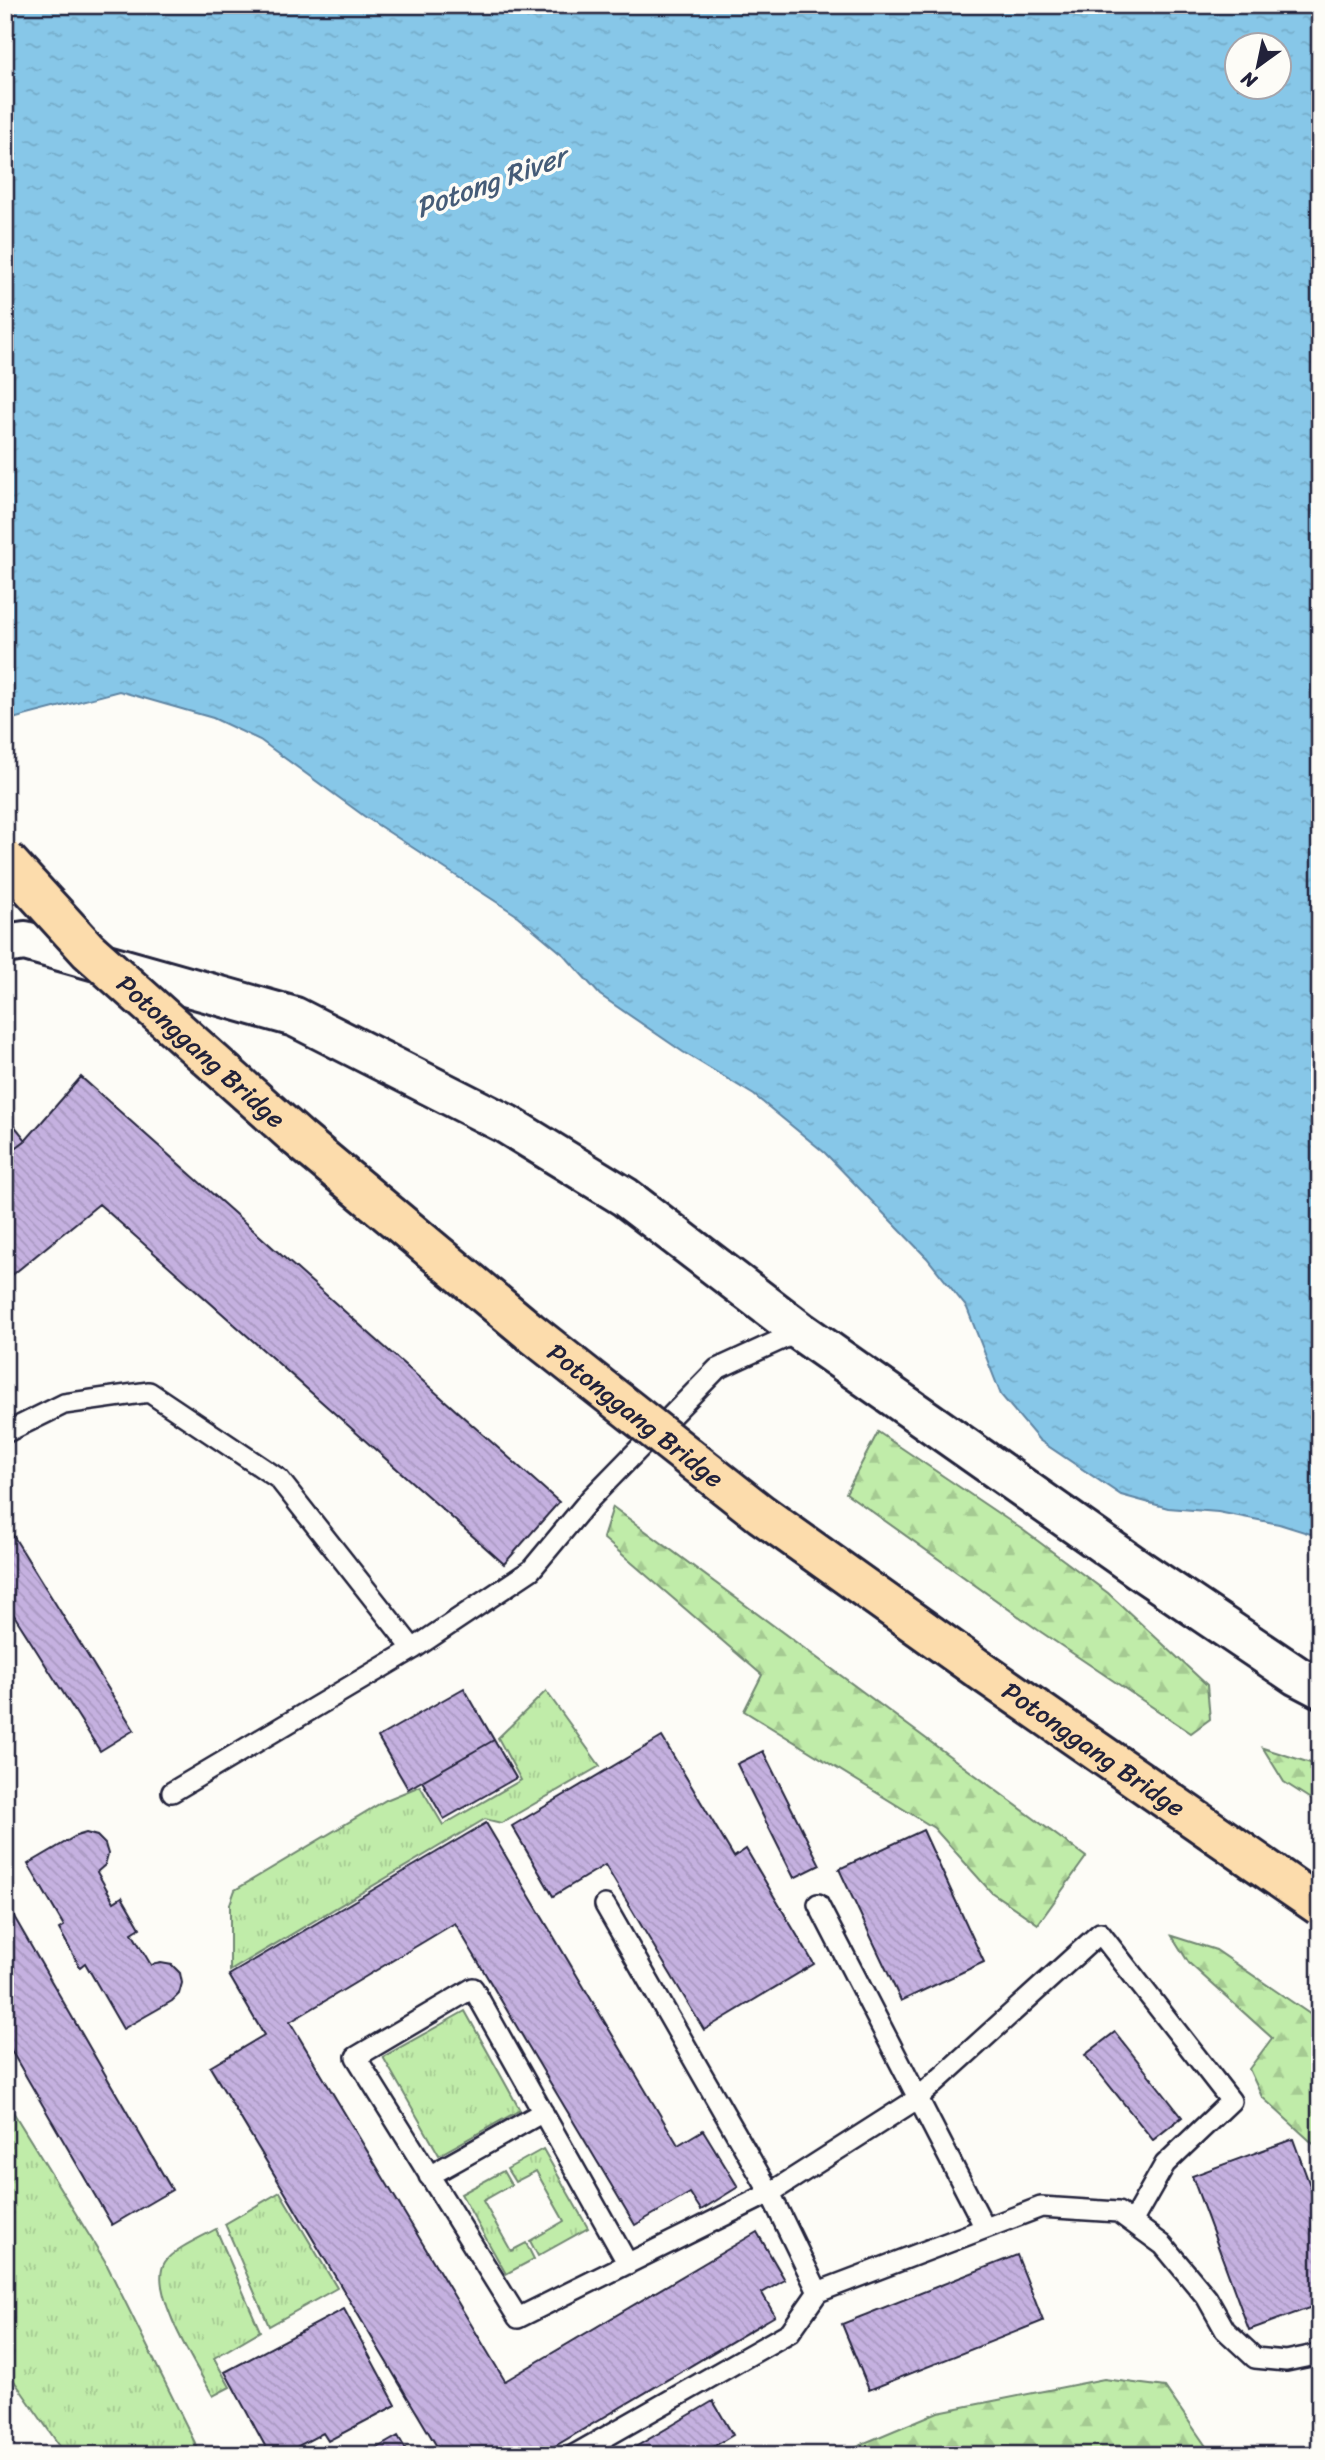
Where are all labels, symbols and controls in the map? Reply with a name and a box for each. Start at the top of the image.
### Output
north arrow [1224,32,1294,102]
text: N [1234,62,1264,98]
water label: Potong River [408,130,579,232]
street label: Potonggang Bridge [106,962,297,1140]
street label: Potonggang Bridge [537,1330,735,1500]
street label: Potonggang Bridge [992,1669,1195,1829]

